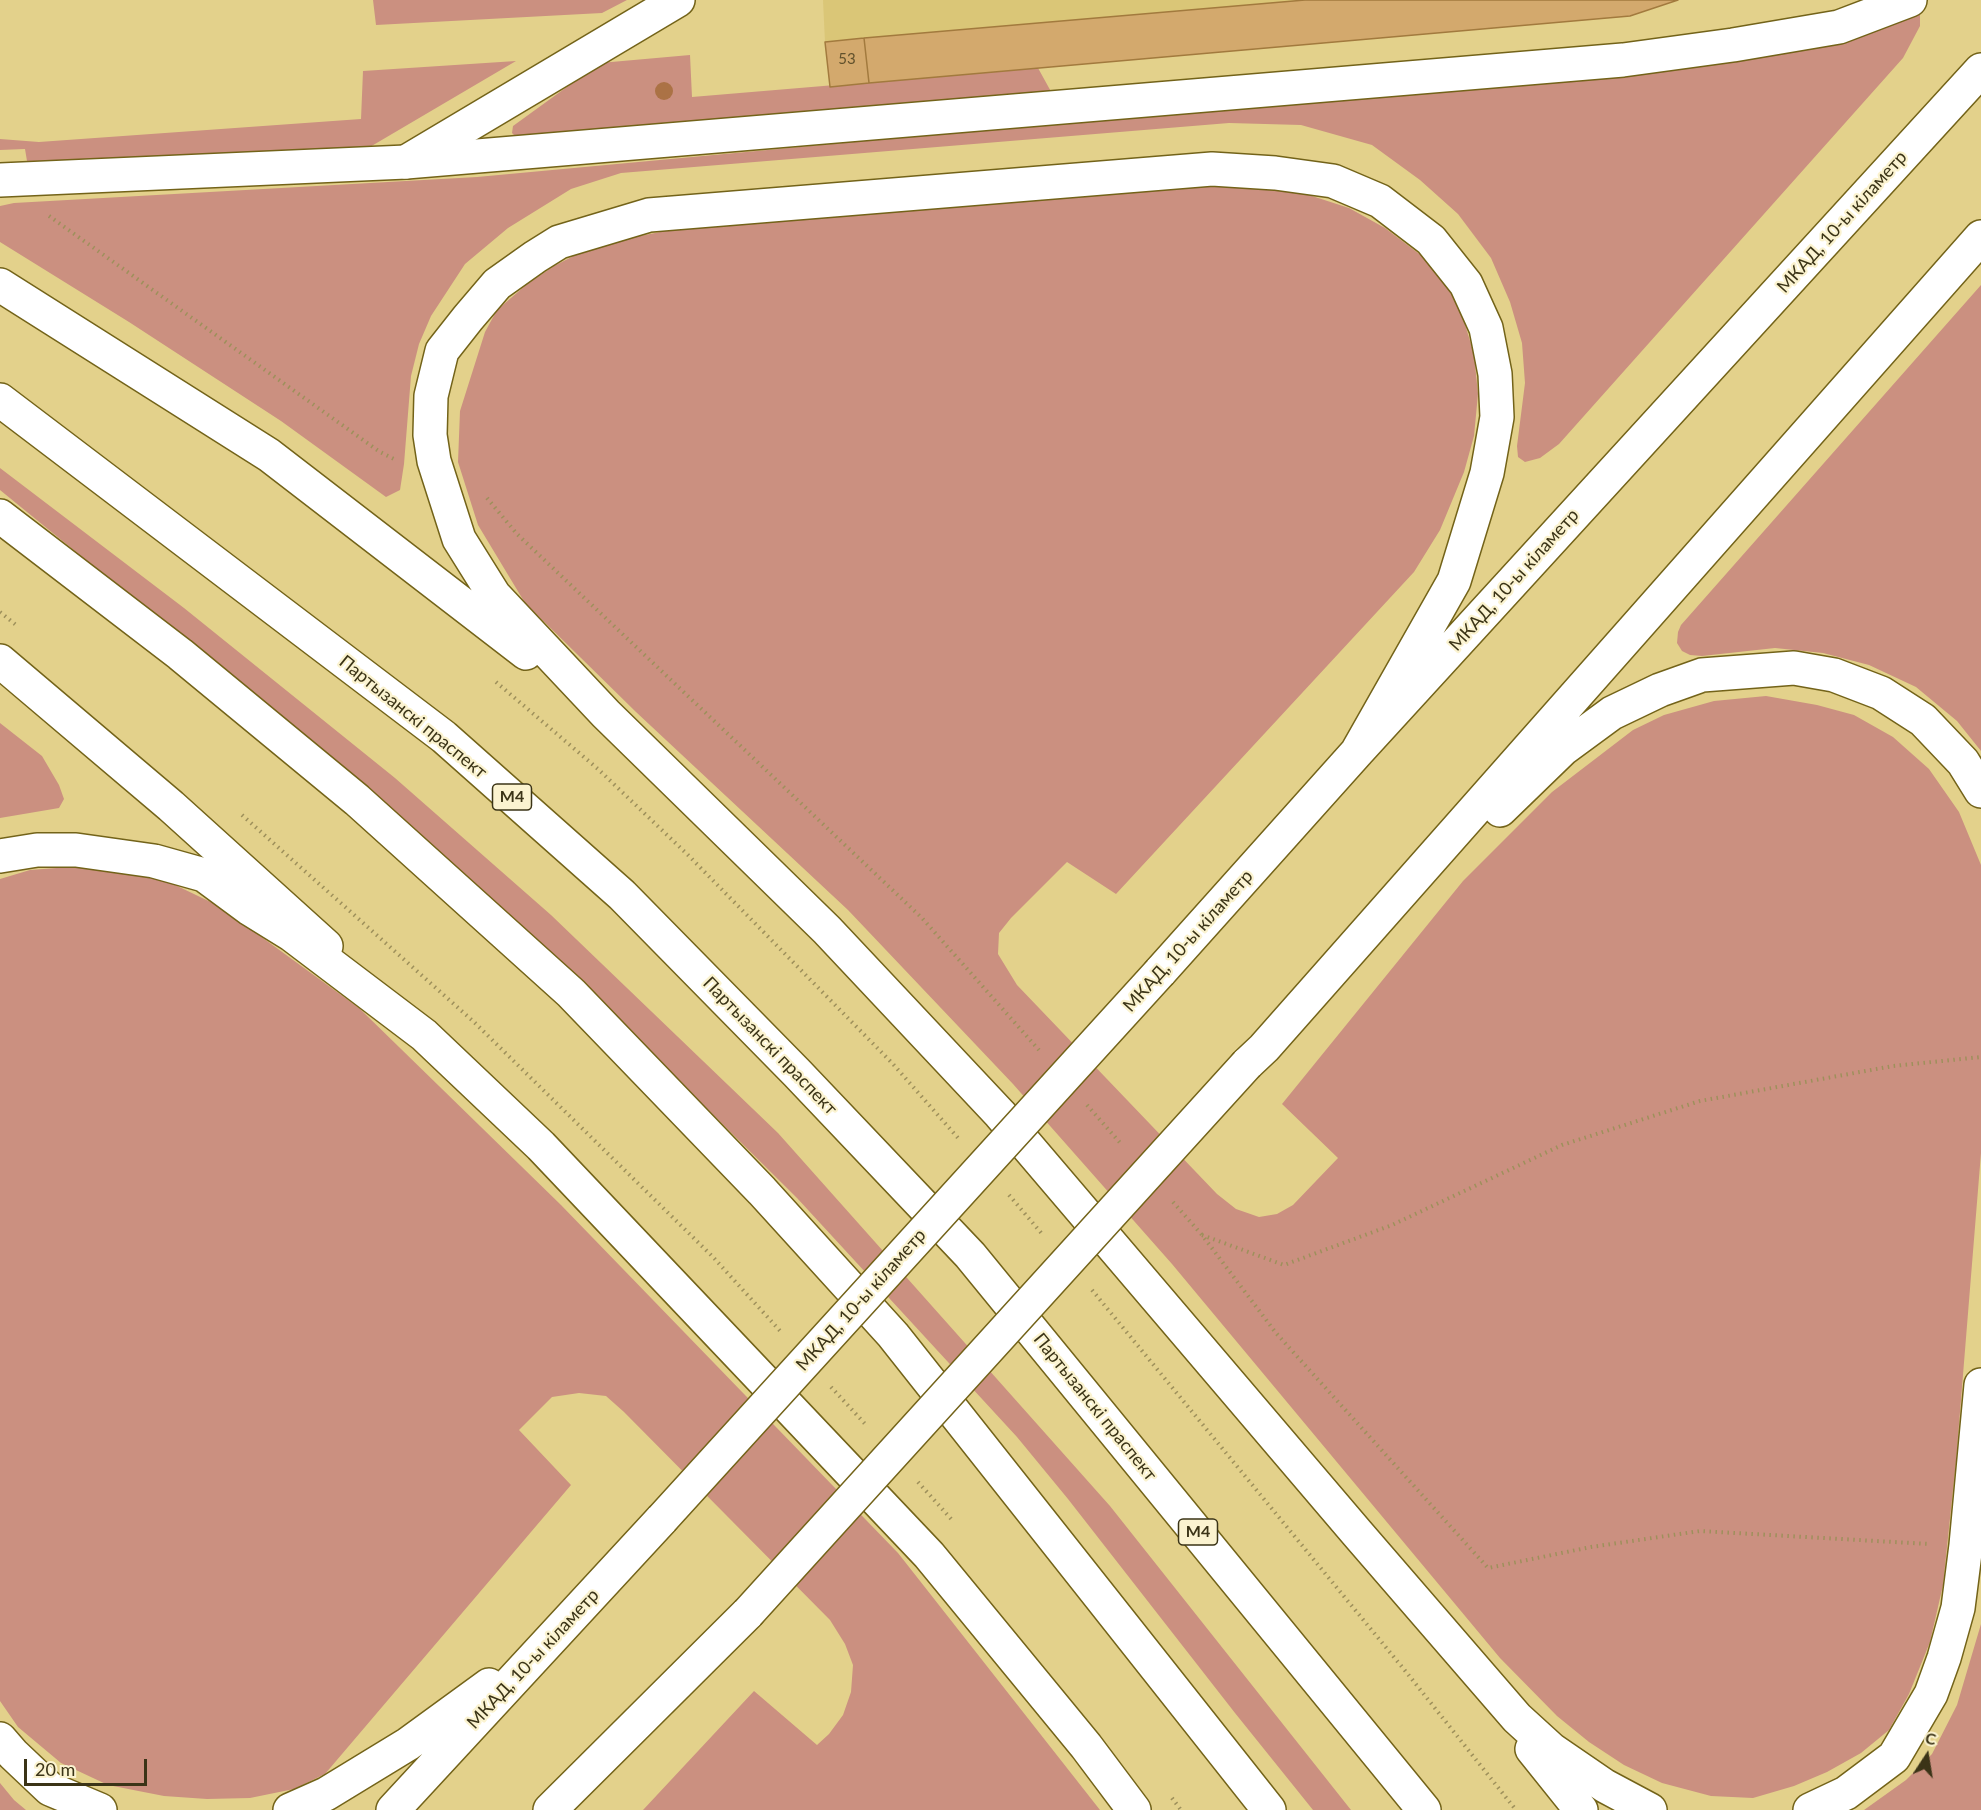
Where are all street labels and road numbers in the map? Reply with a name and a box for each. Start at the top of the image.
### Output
street label: МКАД, 10-ы кіламетр [1773,147,1911,297]
street label: МКАД, 10-ы кіламетр [1445,505,1583,655]
street label: Партызанскі праспект [335,651,491,783]
road number: М4 [492,784,532,810]
street label: МКАД, 10-ы кіламетр [1119,866,1257,1016]
street label: Партызанскі праспект [698,972,842,1120]
street label: МКАД, 10-ы кіламетр [792,1225,930,1375]
street label: Партызанскі праспект [1029,1329,1161,1485]
road number: М4 [1178,1519,1218,1545]
street label: МКАД, 10-ы кіламетр [463,1585,603,1733]

